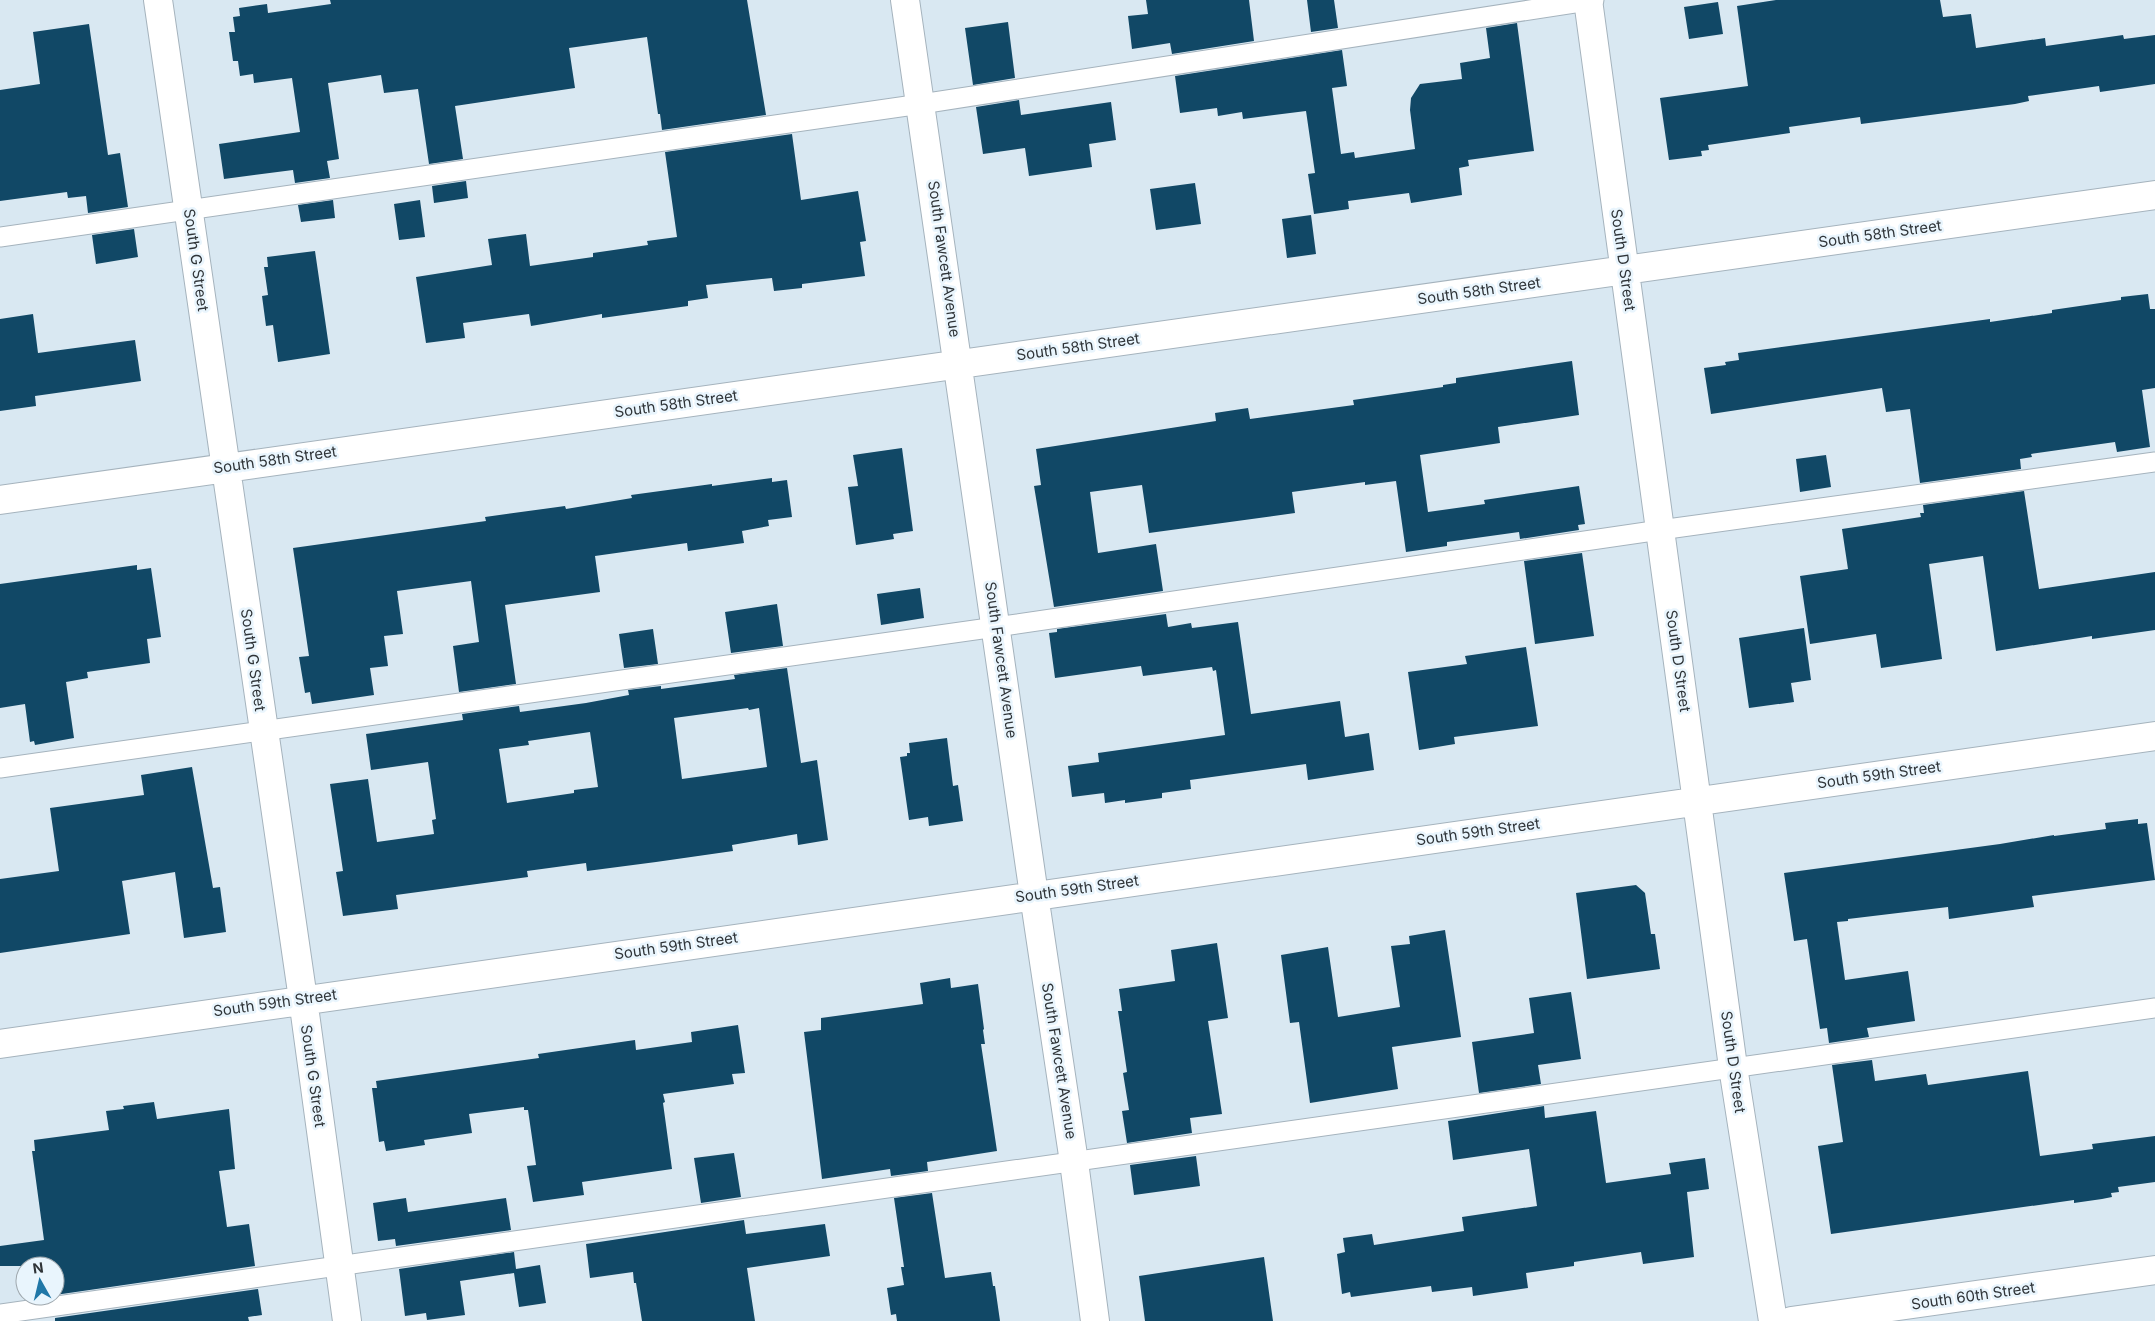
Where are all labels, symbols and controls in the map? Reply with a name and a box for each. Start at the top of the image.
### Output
street label: South Fawcett Avenue [924,179,965,339]
street label: South G Street [180,207,213,312]
street label: South D Street [1607,208,1640,312]
street label: South 58th Street [1817,215,1943,252]
street label: South 58th Street [1416,272,1542,309]
street label: South 58th Street [1015,328,1141,365]
street label: South 58th Street [613,385,739,422]
street label: South 58th Street [212,441,338,478]
street label: South Fawcett Avenue [981,580,1022,740]
street label: South G Street [237,607,270,712]
street label: South D Street [1662,609,1695,713]
street label: South 59th Street [1816,756,1942,793]
street label: South 59th Street [1415,813,1541,850]
street label: South 59th Street [1014,870,1140,907]
street label: South 59th Street [613,927,739,964]
street label: South Fawcett Avenue [1038,981,1081,1140]
street label: South 59th Street [212,984,338,1021]
street label: South D Street [1717,1010,1750,1114]
street label: South G Street [297,1023,330,1128]
north arrow [15,1256,65,1306]
text: N [32,1258,45,1277]
street label: South 60th Street [1910,1277,2036,1314]

